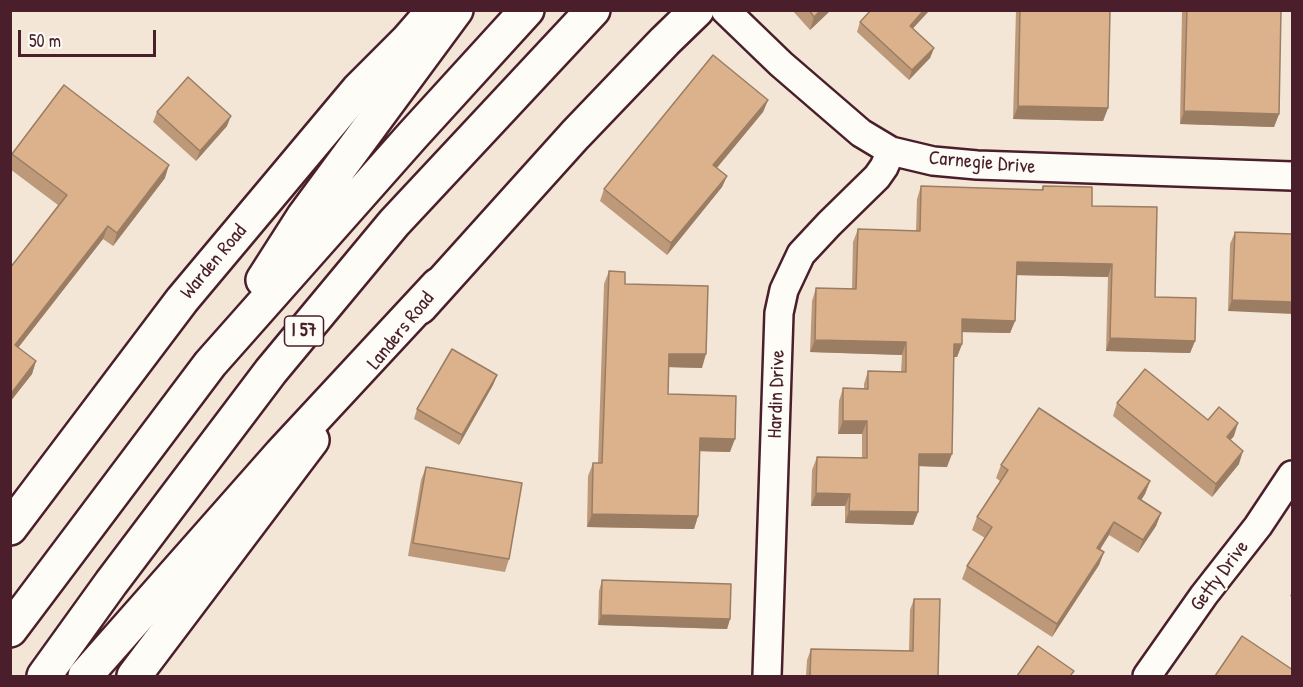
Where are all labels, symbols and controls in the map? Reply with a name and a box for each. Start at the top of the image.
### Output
scale bar [21,18,159,56]
text: 50 m [29,28,61,53]
street label: Carnegie Drive [928,146,1036,180]
street label: Warden Road [176,220,252,304]
street label: Landers Road [362,287,440,375]
road number: I 57 [284,316,324,346]
street label: Hardin Drive [763,349,791,439]
street label: Getty Drive [1186,536,1254,616]

